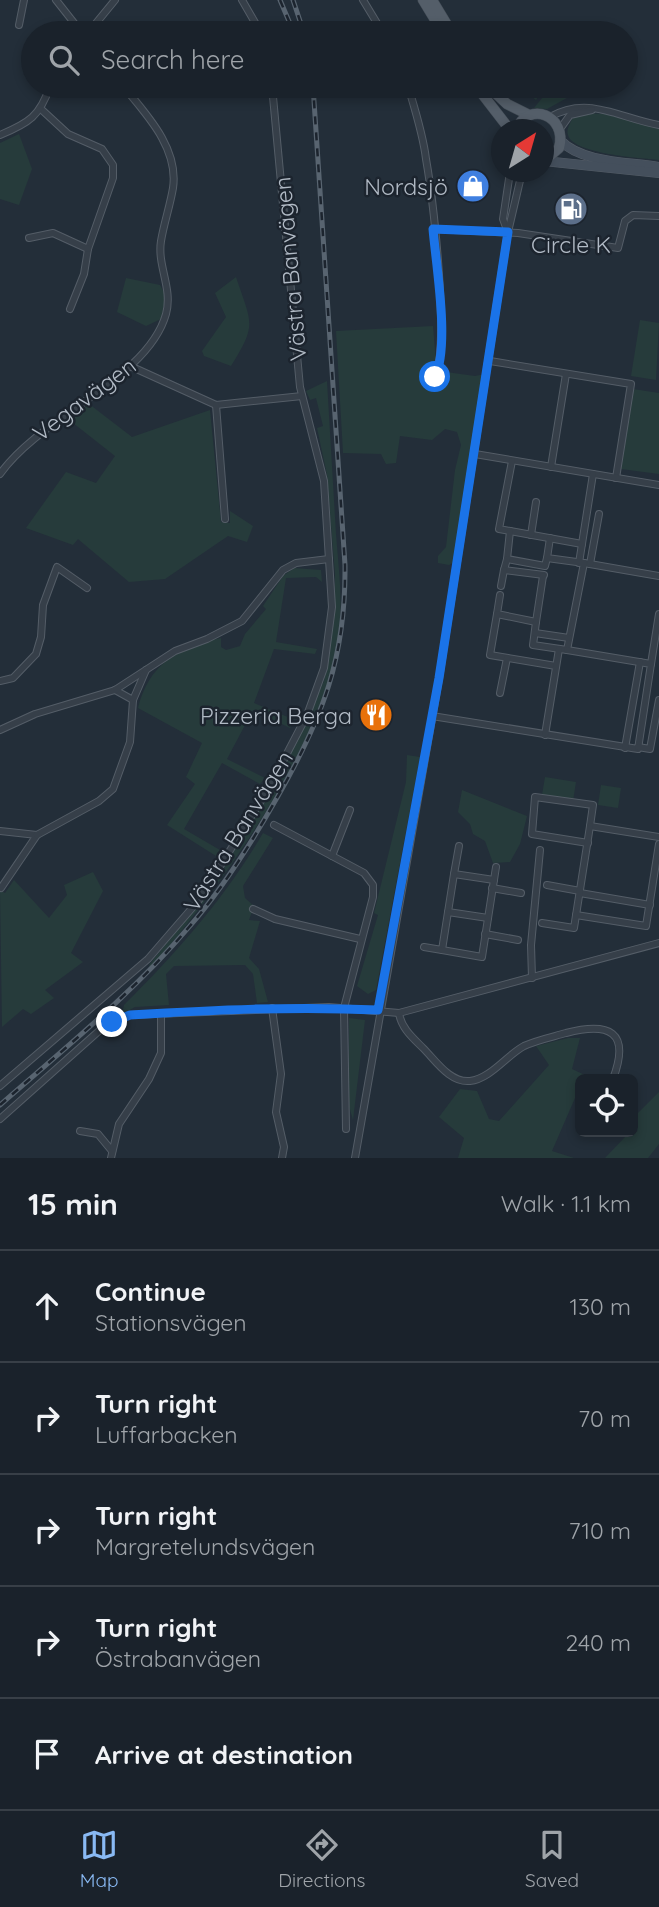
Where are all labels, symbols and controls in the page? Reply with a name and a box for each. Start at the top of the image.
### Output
search box [21,21,638,98]
icon: search [45,41,83,79]
text: Search here [101,43,245,76]
north arrow [491,119,554,182]
shop icon: Nordsjö [454,167,492,205]
place label: Nordsjö [364,172,448,201]
street label: Västra Banvägen [268,176,312,362]
fuel station icon: Circle K [552,190,590,228]
place label: Circle K [531,230,611,259]
street label: Vegavägen [27,351,141,447]
route start [419,361,450,392]
restaurant icon: Pizzeria Berga [357,696,395,734]
place label: Pizzeria Berga [200,701,352,730]
street label: Västra Banvägen [177,745,299,917]
route end [96,1006,127,1037]
map controls [575,1074,638,1137]
button: locate [575,1074,638,1137]
text: 15 min [28,1185,118,1223]
text: Walk · 1.1 km [501,1189,631,1218]
text: Continue [95,1275,206,1308]
icon: ahead [28,1287,66,1325]
text: 130 m [569,1292,631,1321]
text: Stationsvägen [95,1308,247,1337]
text: Turn right [95,1387,217,1420]
icon: right [28,1399,66,1437]
text: 70 m [578,1404,631,1433]
text: Luffarbacken [95,1420,238,1449]
text: Turn right [95,1499,217,1532]
icon: right [28,1511,66,1549]
text: 710 m [569,1516,631,1545]
text: Margretelundsvägen [95,1532,315,1561]
text: Turn right [95,1611,217,1644]
icon: right [28,1623,66,1661]
text: 240 m [566,1628,631,1657]
text: Östrabanvägen [95,1644,261,1673]
icon: arrive [28,1735,66,1773]
text: Arrive at destination [95,1738,353,1771]
tab: Map [80,1826,119,1892]
tab: Directions [278,1826,365,1892]
tab: Saved [525,1826,579,1892]

